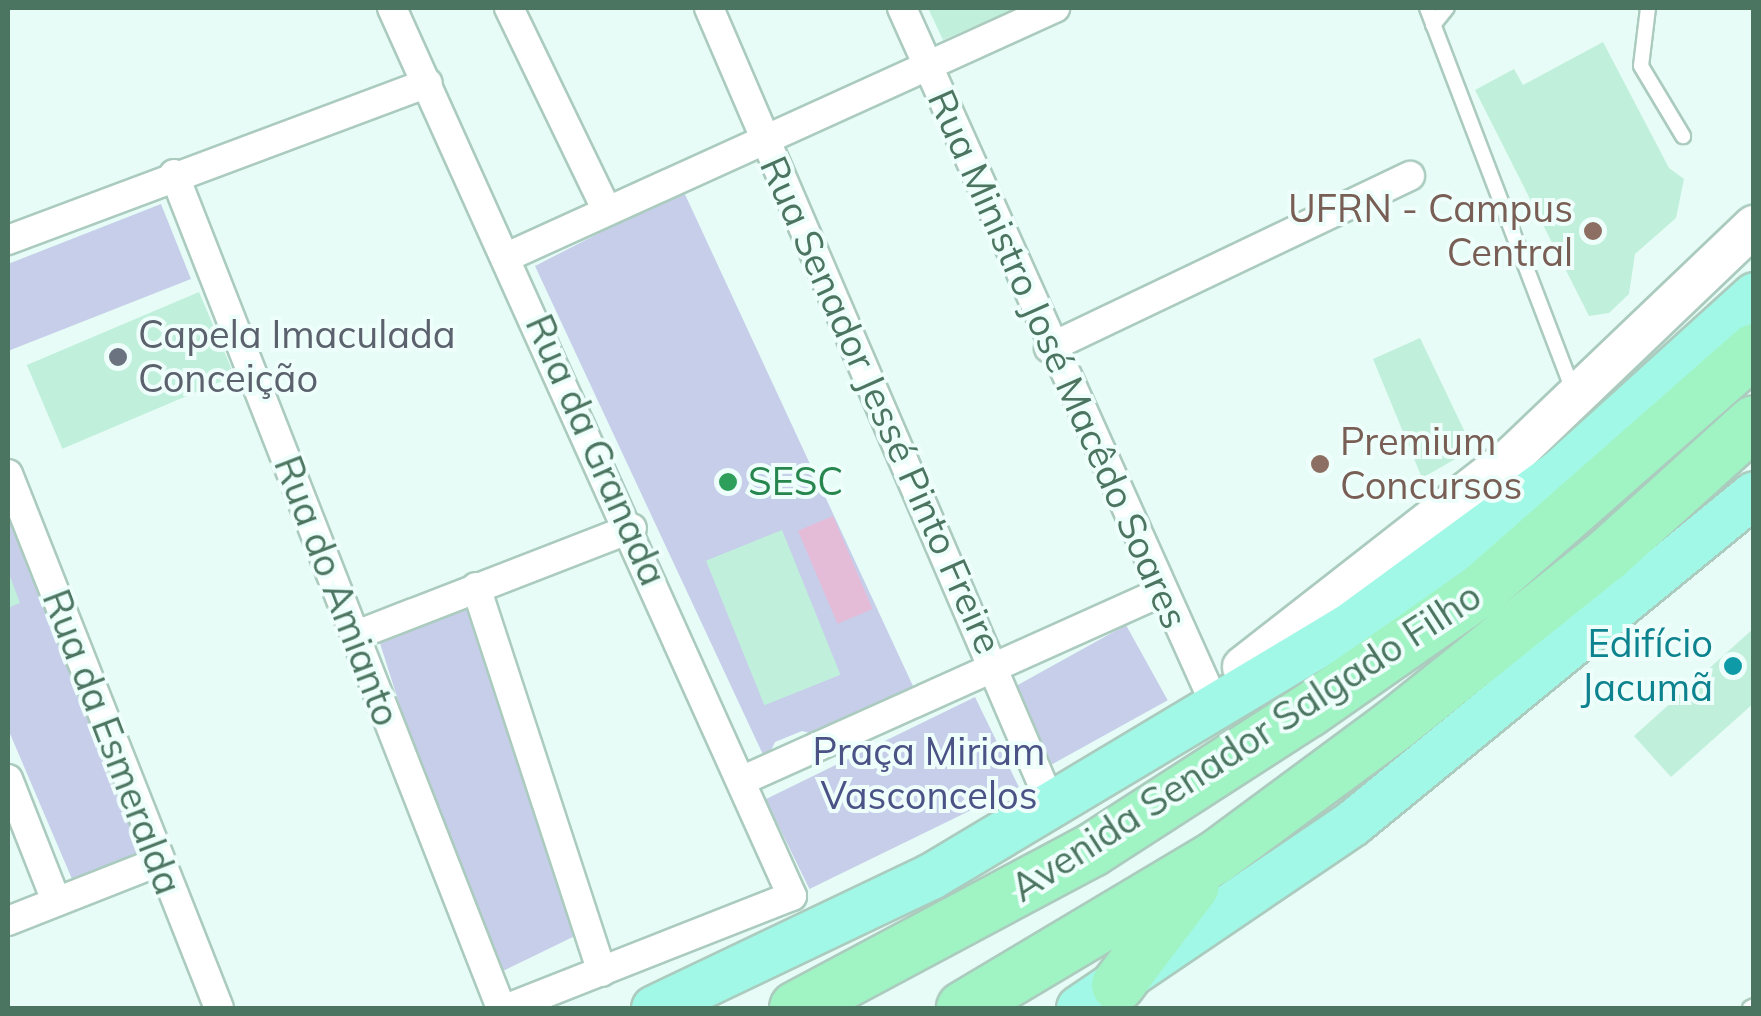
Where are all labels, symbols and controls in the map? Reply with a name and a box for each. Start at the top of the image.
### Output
street label: Rua Ministro José Macêdo Soares [918,83,1198,635]
street label: Rua Senador Jessé Pinto Freire [751,149,1011,661]
place label: UFRN - Campus Central [1288,186,1573,276]
marker: UFRN - Campus Central [1582,220,1604,242]
street label: Rua da Granada [516,308,676,592]
place label: Capela Imaculada Conceição [138,312,456,402]
marker: Capela Imaculada Conceição [107,346,129,368]
place label: Premium Concursos [1340,419,1522,508]
street label: Rua do Amianto [265,450,409,732]
marker: Premium Concursos [1309,453,1331,475]
place label: SESC [748,459,843,505]
marker: SESC [717,471,739,493]
street label: Avenida Senador Salgado Filho [1003,573,1489,911]
street label: Rua da Esmeralda [33,583,191,901]
place label: Edifício Jacumã [1581,621,1713,711]
marker: Edifício Jacumã [1722,655,1744,677]
park label: Praça Miriam Vasconcelos [813,729,1045,818]

